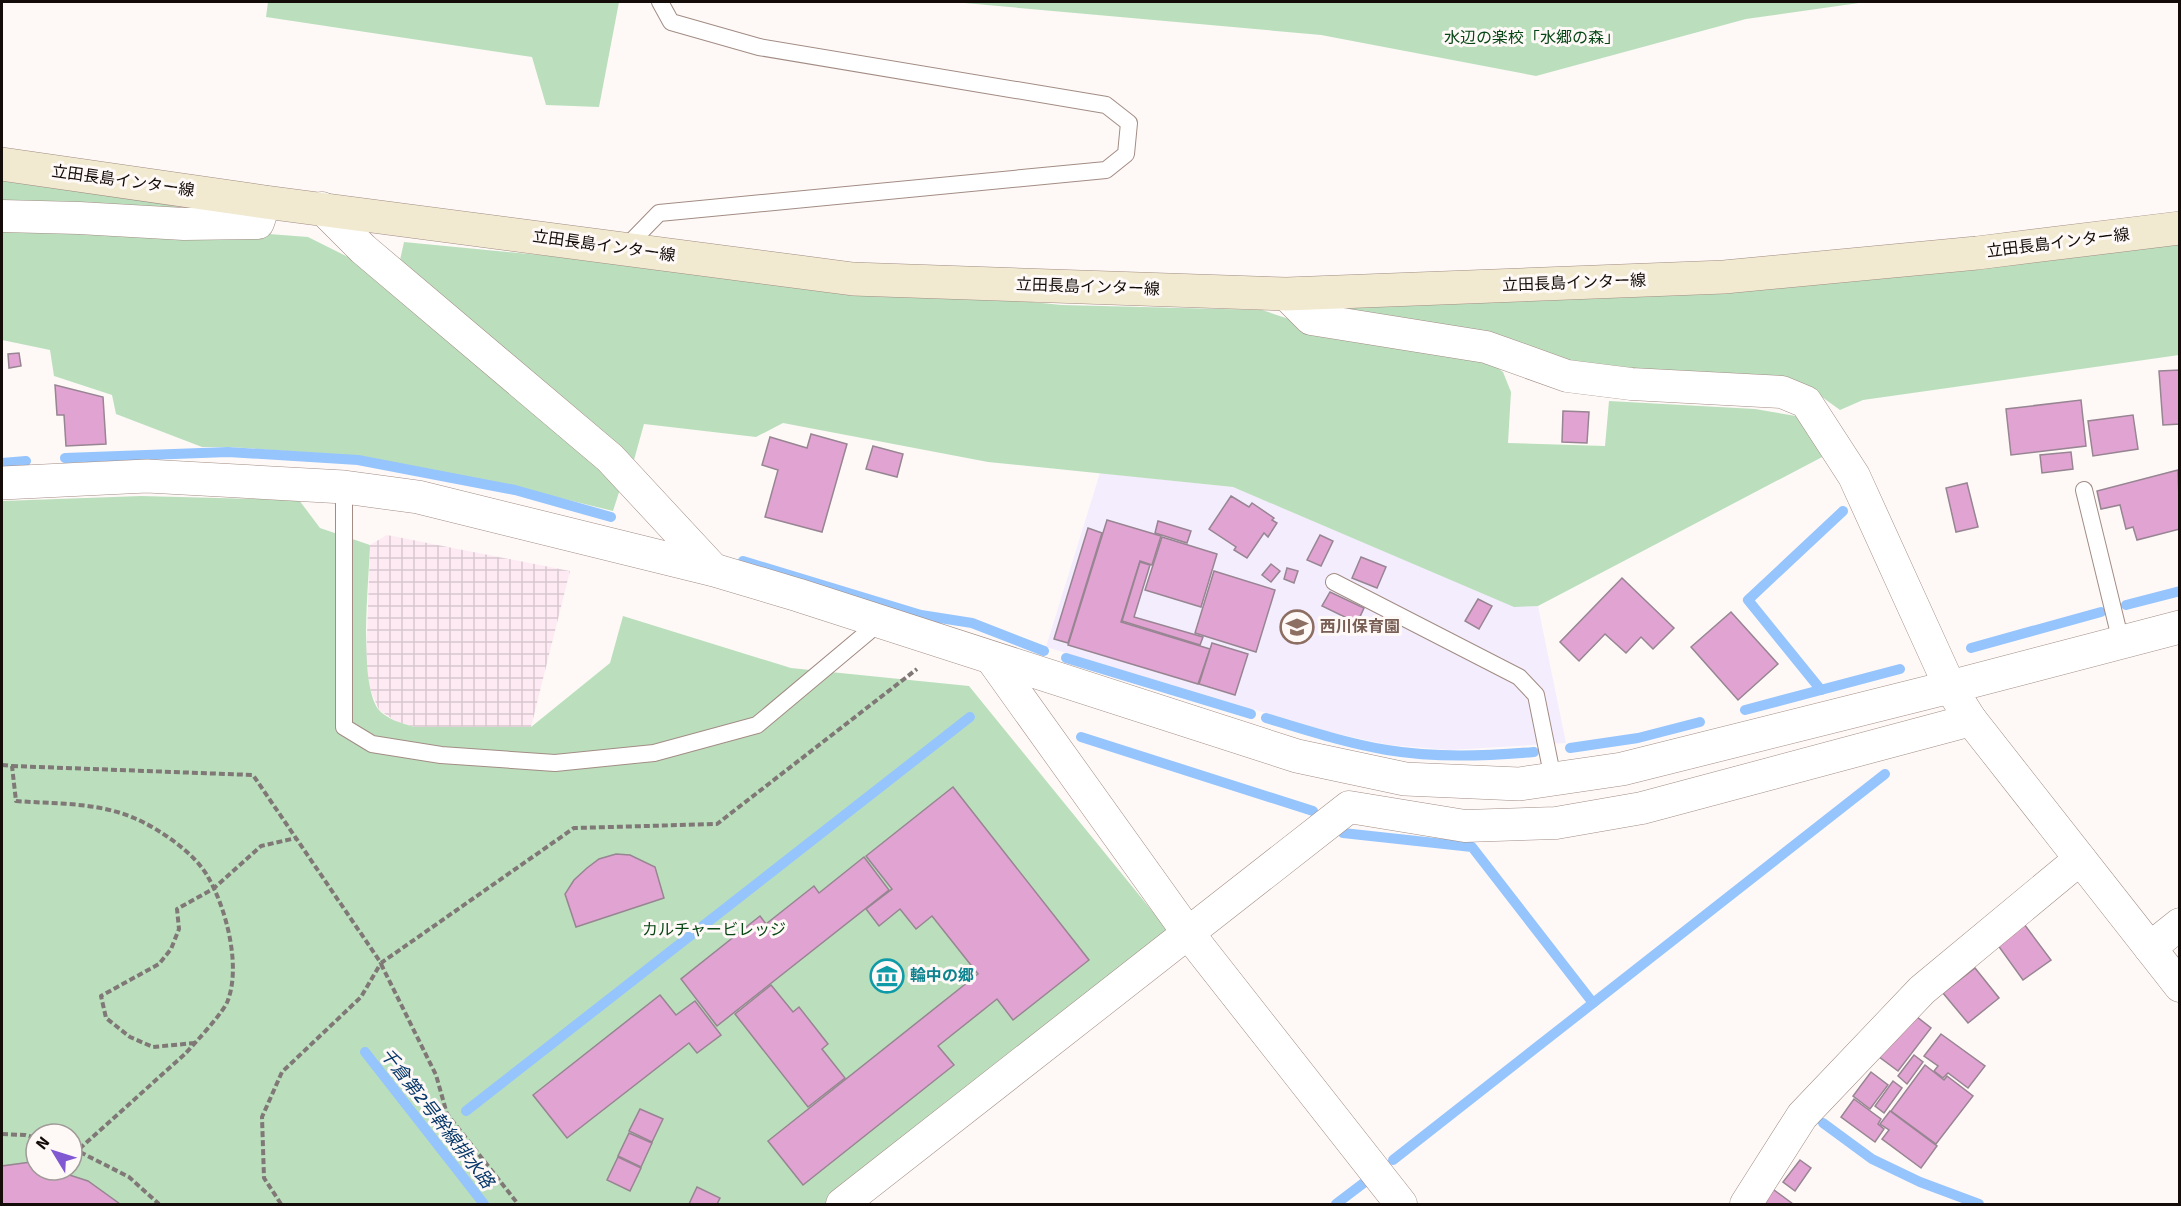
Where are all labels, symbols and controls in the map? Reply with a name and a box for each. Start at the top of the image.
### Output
park label: 水辺の楽校「水郷の森」 [1444,28,1620,48]
street label: 立田長島インター線 [50,161,196,201]
street label: 立田長島インター線 [1985,224,2131,262]
street label: 立田長島インター線 [531,226,677,266]
street label: 立田長島インター線 [1502,270,1646,296]
street label: 立田長島インター線 [1016,274,1160,300]
school or university icon: 西川保育園 [1279,609,1315,645]
place label: 西川保育園 [1320,617,1400,637]
park label: カルチャービレッジ [642,920,786,940]
museum icon: 輪中の郷 [869,958,905,994]
place label: 輪中の郷 [910,966,974,986]
water label: 千倉第2号幹線排水路 [375,1044,500,1194]
north arrow [24,1122,84,1182]
text: N [32,1133,54,1154]

